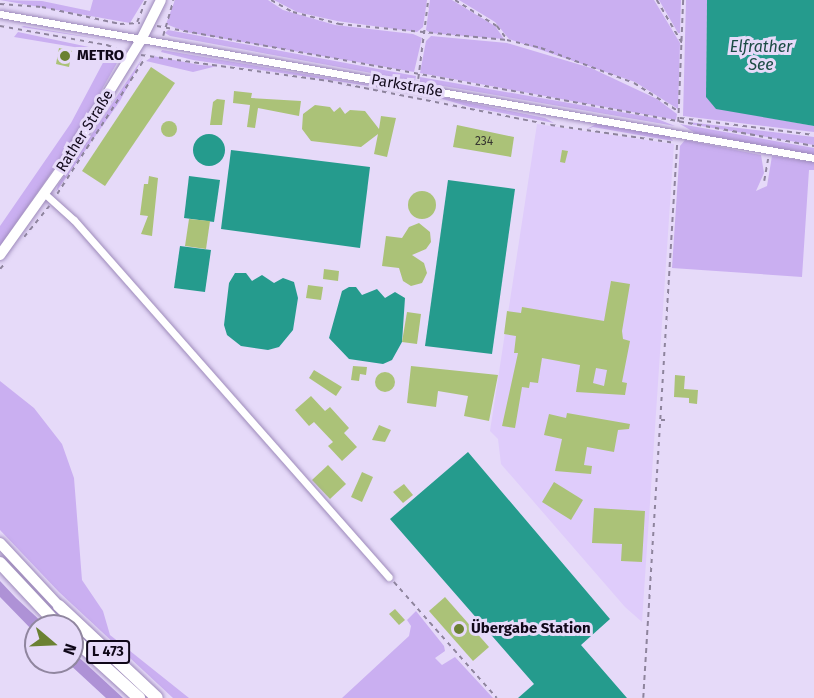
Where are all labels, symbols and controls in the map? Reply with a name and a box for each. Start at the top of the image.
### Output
water label: Elfrather See [730,37,792,75]
place label: METRO [77,47,124,65]
marker: METRO [58,49,72,63]
street label: Parkstraße [370,71,444,101]
street label: Rather Straße [53,87,117,175]
house number: 234 [475,135,493,149]
north arrow [24,614,84,674]
place label: Übergabe Station [471,620,591,638]
marker: Übergabe Station [452,622,466,636]
text: N [59,641,80,657]
road number: L 473 [86,641,130,663]

